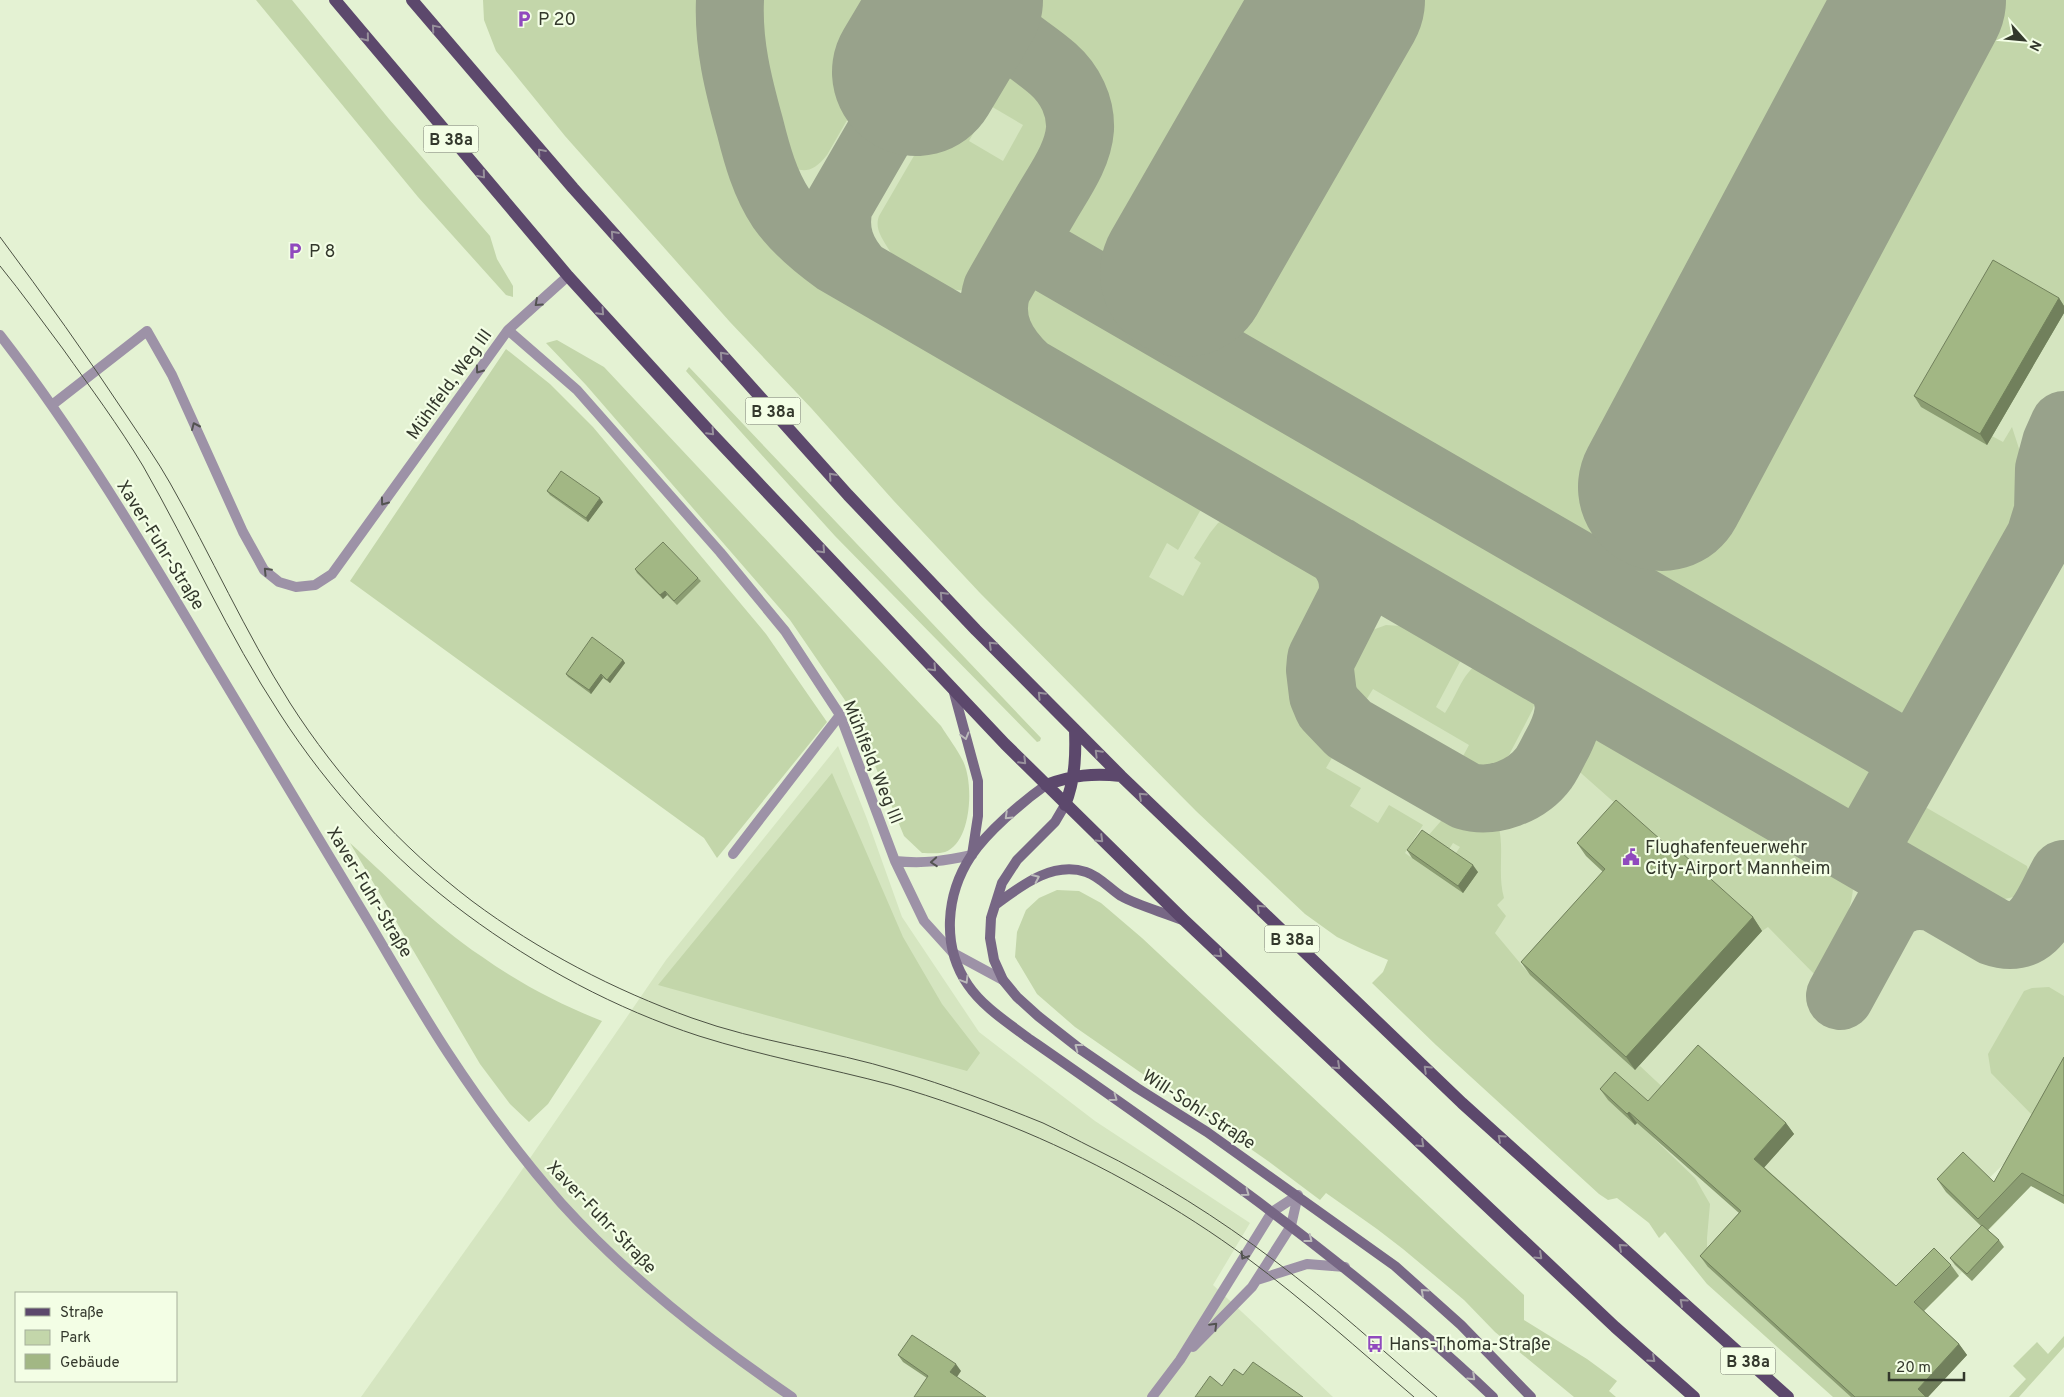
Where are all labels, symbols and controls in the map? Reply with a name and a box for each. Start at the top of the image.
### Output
parking icon: P 20 [514,9,534,29]
place label: P 20 [538,9,576,32]
north arrow [1999,15,2049,65]
one-way arrow [433,25,441,34]
one-way arrow [360,32,369,41]
text: N [2024,37,2044,54]
road number: B 38a [424,126,478,152]
one-way arrow [538,148,547,157]
one-way arrow [476,170,485,179]
one-way arrow [611,231,620,240]
parking icon: P 8 [285,241,305,261]
place label: P 8 [309,241,336,264]
one-way arrow [534,297,543,306]
one-way arrow [595,307,604,316]
street label: Mühlfeld, Weg III [402,325,498,445]
one-way arrow [720,352,729,361]
one-way arrow [476,364,485,374]
road number: B 38a [746,398,800,424]
one-way arrow [191,422,201,431]
one-way arrow [705,426,714,435]
one-way arrow [829,473,837,482]
street label: Xaver-Fuhr-Straße [111,477,209,615]
one-way arrow [381,496,390,505]
one-way arrow [816,544,825,553]
one-way arrow [264,568,273,577]
one-way arrow [940,591,949,600]
one-way arrow [988,642,997,651]
one-way arrow [927,663,936,672]
one-way arrow [1038,692,1047,701]
street label: Mühlfeld, Weg III [836,697,907,828]
one-way arrow [959,731,969,739]
one-way arrow [1095,750,1104,759]
one-way arrow [1017,756,1026,765]
one-way arrow [1139,793,1148,802]
one-way arrow [1005,810,1014,819]
street label: Xaver-Fuhr-Straße [321,823,417,962]
one-way arrow [1094,833,1103,842]
place label: Flughafenfeuerwehr City-Airport Mannheim [1645,837,1831,881]
public building icon: Flughafenfeuerwehr City-Airport Mannheim [1621,847,1641,867]
one-way arrow [930,857,938,868]
one-way arrow [1030,874,1039,884]
one-way arrow [1256,905,1265,914]
road number: B 38a [1264,926,1320,952]
one-way arrow [1213,948,1222,957]
one-way arrow [958,975,968,984]
one-way arrow [1075,1045,1084,1053]
one-way arrow [1331,1060,1340,1069]
street label: Will-Sohl-Straße [1137,1065,1259,1156]
one-way arrow [1424,1066,1433,1075]
one-way arrow [1108,1092,1117,1101]
one-way arrow [1498,1135,1507,1144]
one-way arrow [1415,1138,1424,1147]
street label: Xaver-Fuhr-Straße [541,1157,661,1280]
one-way arrow [1240,1187,1249,1196]
one-way arrow [1303,1233,1313,1242]
one-way arrow [1618,1244,1627,1253]
one-way arrow [1534,1250,1543,1259]
one-way arrow [1240,1251,1250,1260]
one-way arrow [1421,1289,1430,1298]
legend [15,1292,178,1382]
one-way arrow [1680,1299,1689,1308]
text: Straße [60,1304,104,1323]
one-way arrow [1208,1322,1217,1331]
text: Park [60,1329,91,1348]
bus stop icon: Hans-Thoma-Straße [1365,1334,1385,1354]
place label: Hans-Thoma-Straße [1389,1334,1551,1357]
road number: B 38a [1720,1348,1776,1374]
scale bar [1889,1350,1964,1382]
one-way arrow [1646,1353,1655,1362]
text: Gebäude [60,1354,120,1373]
text: 20 m [1896,1359,1931,1378]
one-way arrow [1466,1371,1475,1380]

